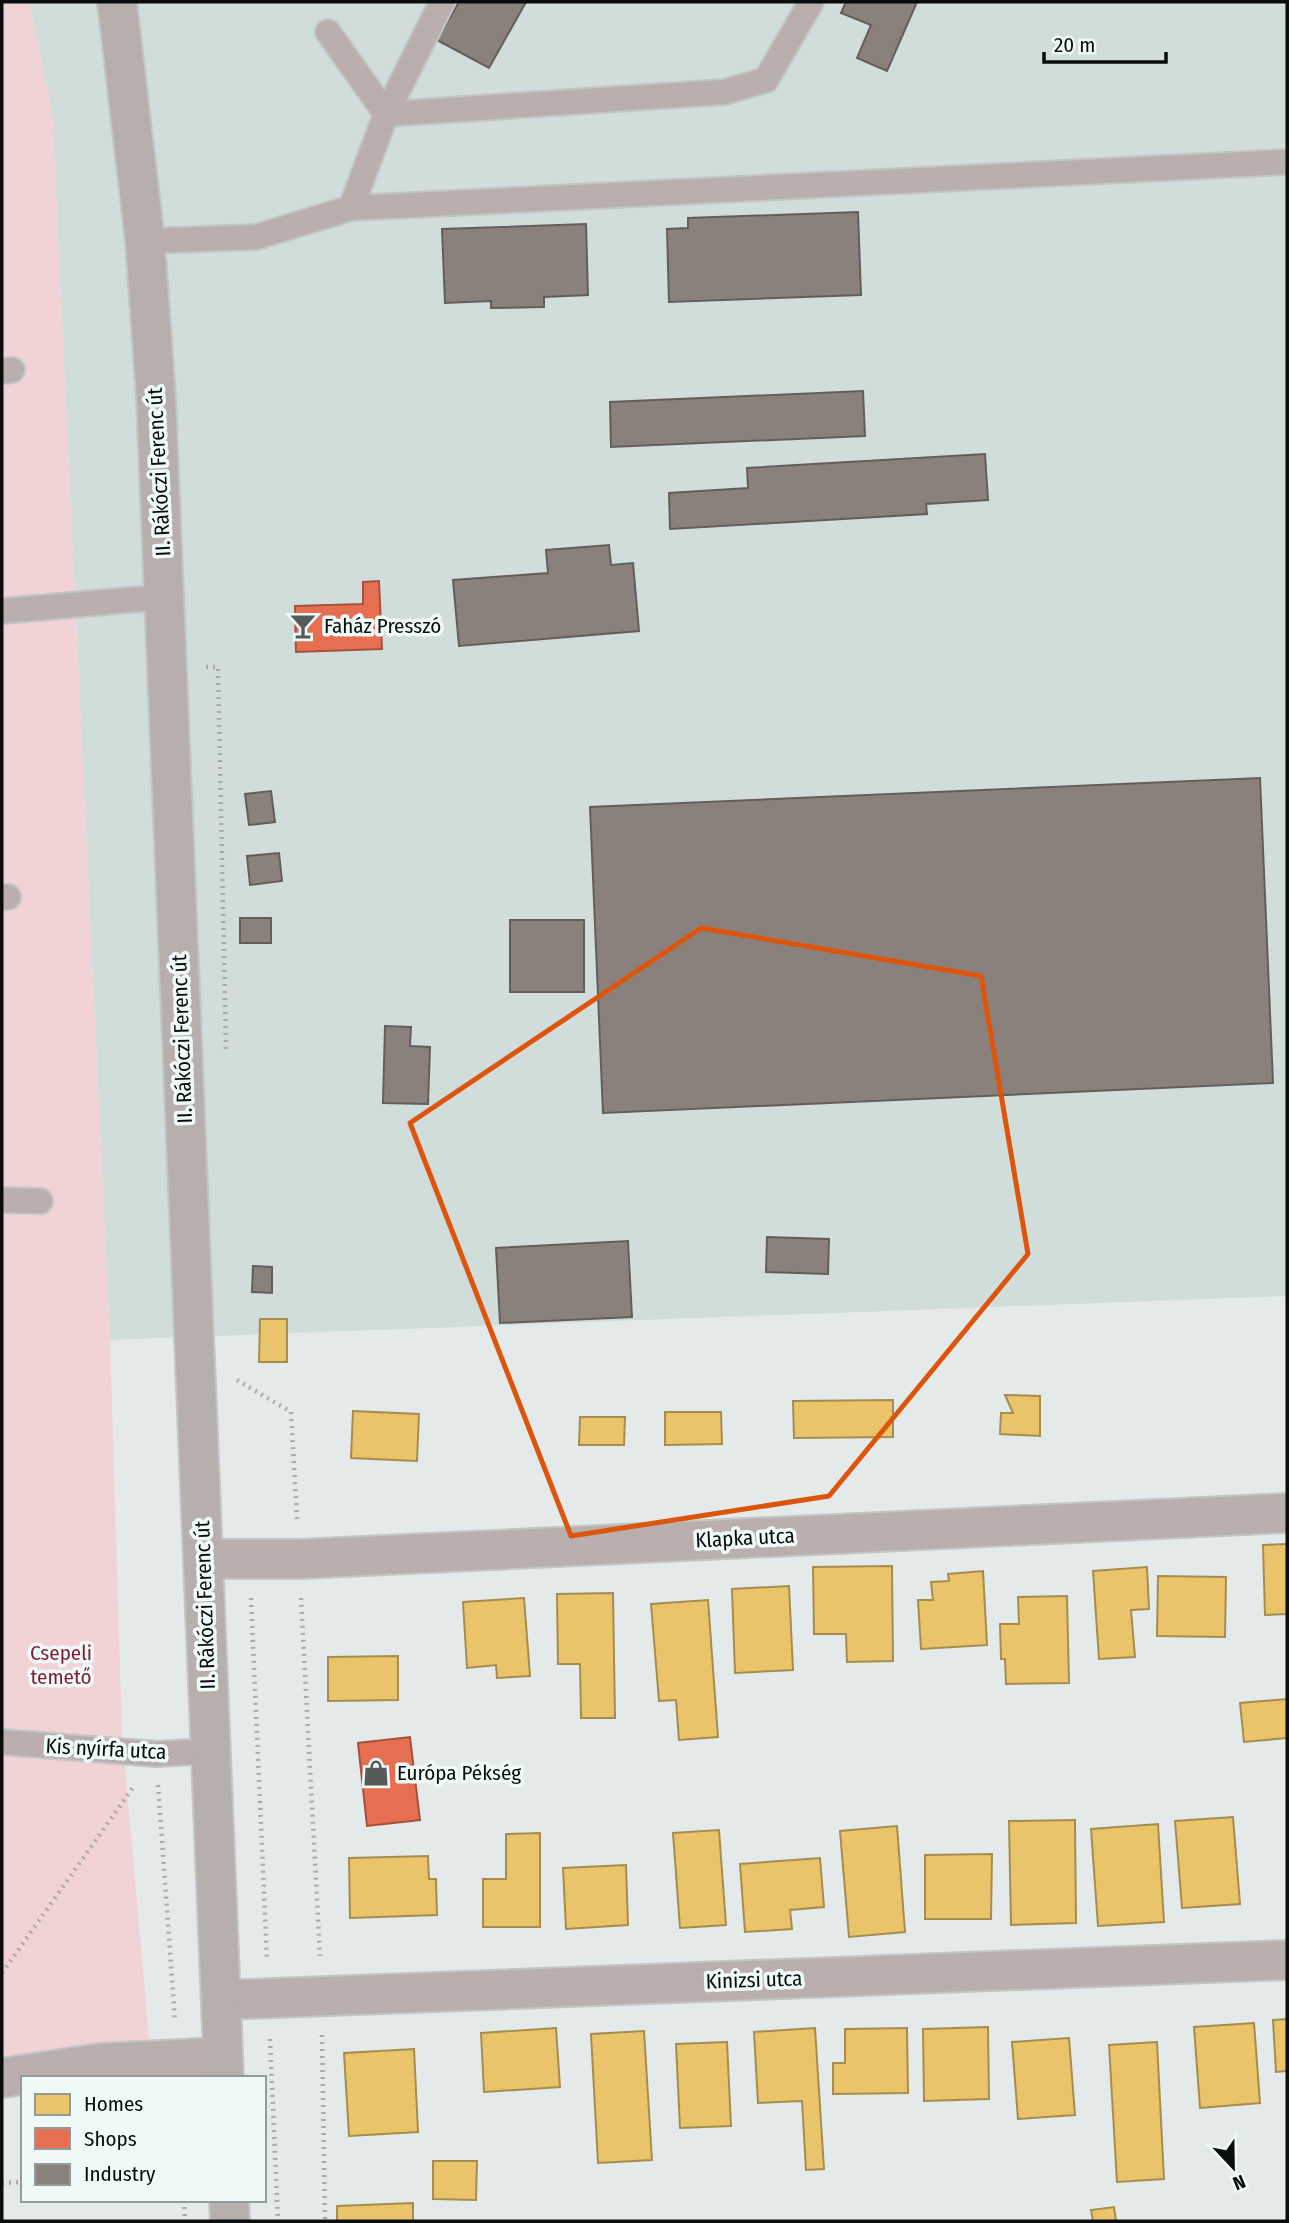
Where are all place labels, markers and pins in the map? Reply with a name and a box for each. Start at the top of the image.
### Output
bar icon: Faház Presszó [288,611,318,641]
place label: Faház Presszó [324,613,441,639]
shop icon: Európa Pékség [361,1758,391,1788]
place label: Európa Pékség [397,1760,521,1786]

